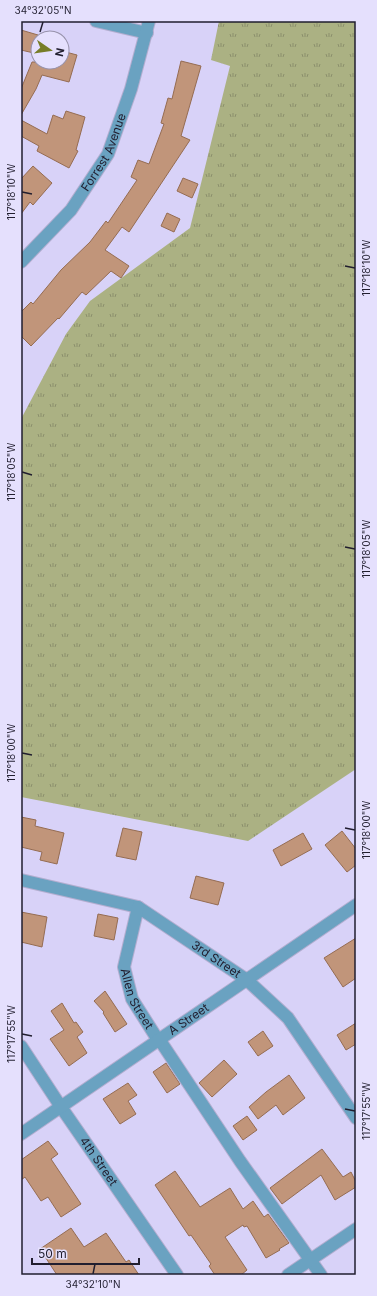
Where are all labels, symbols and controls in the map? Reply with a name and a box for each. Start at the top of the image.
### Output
text: 34°32'05"N [15,4,71,16]
north arrow [30,30,70,70]
text: N [52,47,68,58]
street label: Forrest Avenue [78,111,129,194]
text: 117°18'10"W [5,164,17,220]
text: 117°18'10"W [360,240,372,296]
text: 117°18'05"W [5,443,17,501]
text: 117°18'05"W [360,520,372,578]
text: 117°18'00"W [5,723,17,782]
text: 117°18'00"W [360,800,372,859]
street label: 3rd Street [189,937,244,981]
street label: Allen Street [118,967,157,1032]
street label: A Street [165,1000,211,1038]
text: 117°17'55"W [5,1005,17,1063]
text: 117°17'55"W [360,1082,372,1140]
street label: 4th Street [77,1134,121,1188]
scale bar [32,1240,139,1266]
text: 50 m [38,1246,67,1261]
text: 34°32'10"N [66,1278,120,1290]

